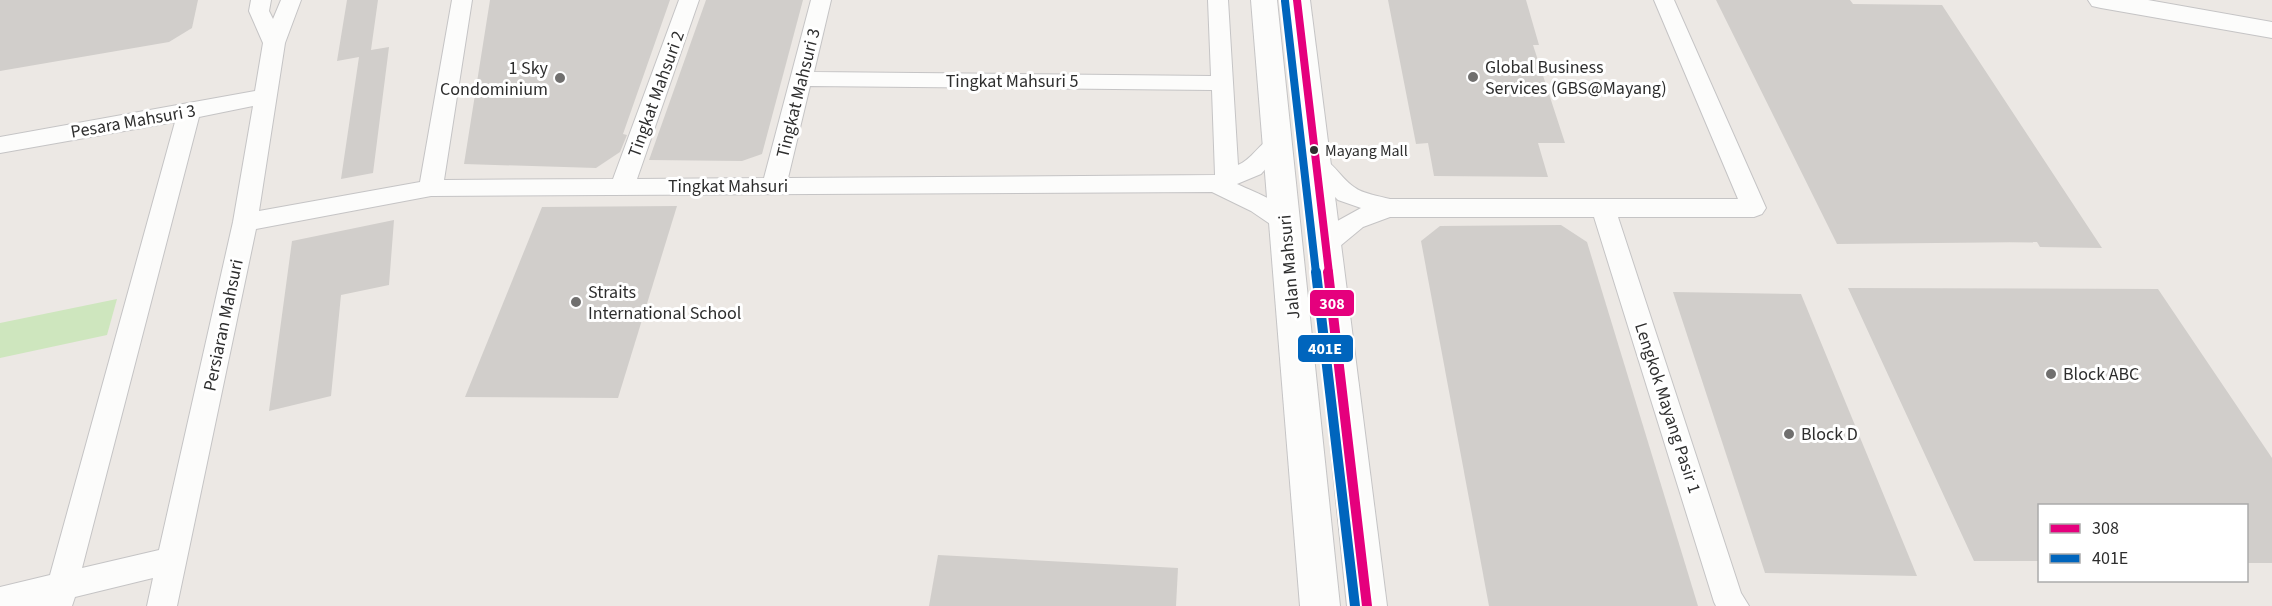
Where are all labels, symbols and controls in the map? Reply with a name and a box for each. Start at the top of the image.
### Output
street label: Tingkat Mahsuri 3 [770,26,827,161]
street label: Tingkat Mahsuri 2 [622,27,691,161]
place label: Global Business Services (GBS@Mayang) [1485,55,1667,101]
place label: 1 Sky Condominium [440,56,549,102]
street label: Tingkat Mahsuri 5 [946,69,1078,94]
marker: Global Business Services (GBS@Mayang) [1466,70,1480,84]
marker: 1 Sky Condominium [553,71,567,85]
street label: Pesara Mahsuri 3 [69,98,197,145]
place label: Mayang Mall [1325,140,1408,162]
marker: Mayang Mall [1308,144,1320,156]
street label: Tingkat Mahsuri [668,174,788,199]
street label: Jalan Mahsuri [1272,214,1307,320]
street label: Persiaran Mahsuri [197,257,250,393]
place label: Straits International School [588,280,741,326]
line badge: 308 [1309,289,1355,317]
text: 308 [1319,293,1345,315]
marker: Straits International School [569,295,583,309]
street label: Lengkok Mayang Pasir 1 [1628,320,1707,497]
line badge: 401E [1297,334,1354,363]
text: 401E [1308,338,1342,360]
place label: Block ABC [2063,362,2139,387]
marker: Block ABC [2044,367,2058,381]
place label: Block D [1801,422,1858,447]
marker: Block D [1782,427,1796,441]
legend [2038,504,2248,582]
text: 308 [2092,516,2119,541]
text: 401E [2092,546,2128,571]

